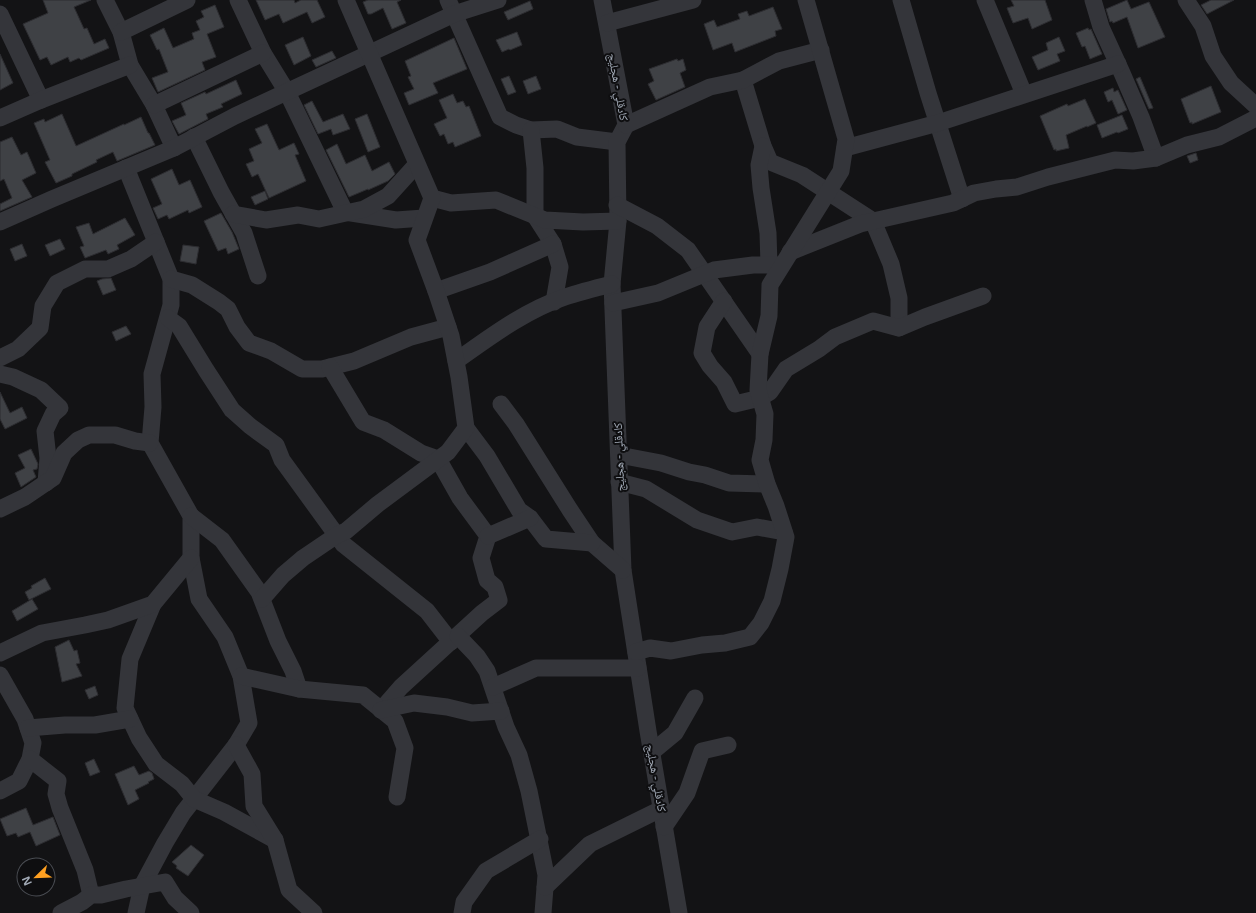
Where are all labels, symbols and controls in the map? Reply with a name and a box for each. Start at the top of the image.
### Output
street label: كادقلي - هجليج [602,52,633,123]
street label: كادقلي - هجليج [609,422,630,492]
street label: كادقلي - هجليج [640,743,671,814]
north arrow [16,857,56,897]
text: N [18,874,35,888]

